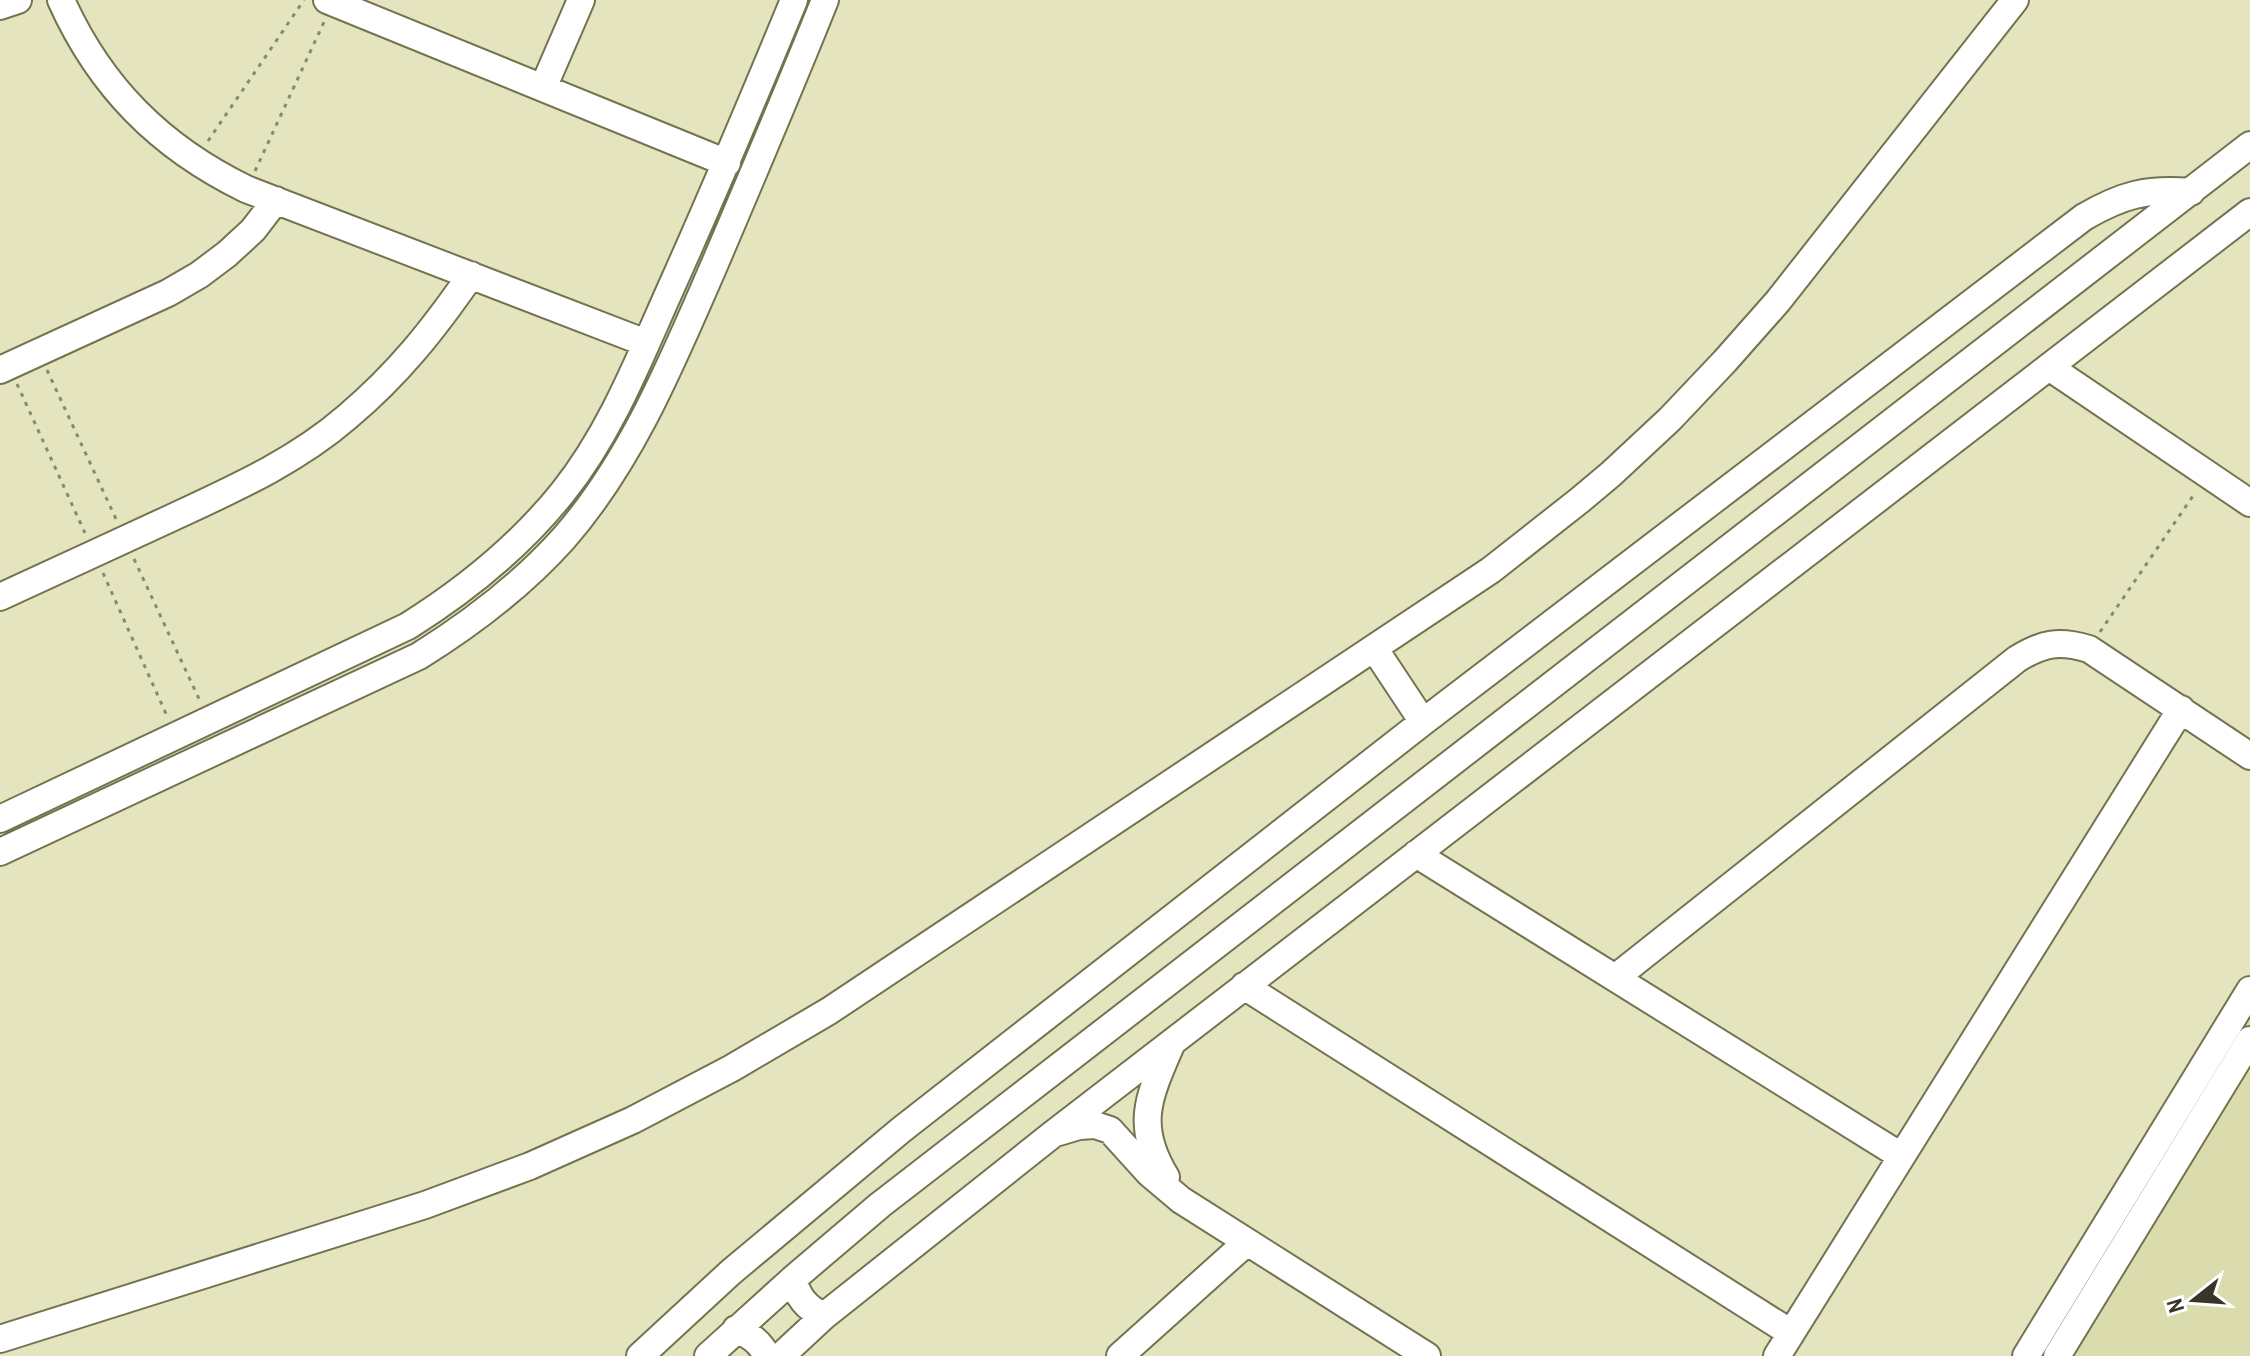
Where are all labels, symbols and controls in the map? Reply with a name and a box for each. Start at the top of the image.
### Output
north arrow [2154,1260,2234,1340]
text: N [2159,1295,2191,1316]

